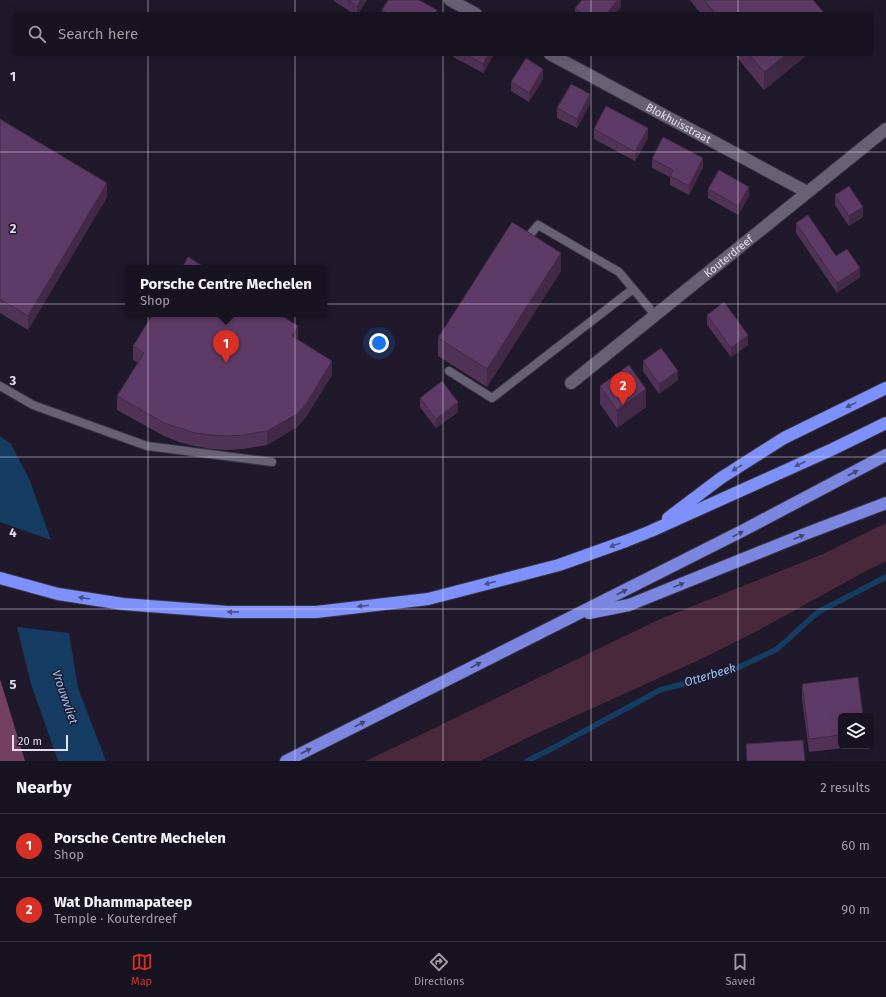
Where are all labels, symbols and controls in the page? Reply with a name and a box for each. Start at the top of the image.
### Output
search box [12,12,874,56]
icon: search [26,23,48,45]
text: Search here [58,25,138,43]
text: 1 [10,69,16,84]
street label: Blokhuisstraat [644,101,713,146]
text: 2 [10,221,17,236]
street label: Kouterdreef [701,232,757,280]
popup [125,265,327,317]
text: Porsche Centre Mechelen [140,275,312,293]
text: Shop [140,293,170,308]
pin: 1 [213,330,239,363]
your location [369,333,389,353]
pin: 2 [610,372,636,405]
text: 3 [9,373,17,388]
one-way arrow [845,402,857,409]
one-way arrow [794,461,806,467]
one-way arrow [731,464,743,471]
one-way arrow [847,469,859,476]
text: 4 [9,525,17,540]
one-way arrow [732,530,744,537]
one-way arrow [794,533,806,539]
one-way arrow [608,543,620,549]
one-way arrow [484,580,496,586]
one-way arrow [673,582,685,588]
one-way arrow [616,589,628,595]
one-way arrow [78,595,90,601]
one-way arrow [357,603,369,610]
one-way arrow [226,609,239,615]
water label: Otterbeek [683,660,738,689]
one-way arrow [470,662,481,668]
water label: Vrouwvliet [49,668,81,727]
text: 5 [10,677,17,692]
map controls [838,713,874,749]
button: layers [838,713,874,749]
one-way arrow [354,721,365,727]
scale bar [12,733,68,752]
text: 20 m [18,735,42,748]
one-way arrow [300,748,311,754]
text: Nearby [16,777,71,798]
text: 2 results [820,780,870,795]
text: Porsche Centre Mechelen [54,829,226,847]
text: 1 [26,838,32,853]
text: 60 m [841,838,870,853]
text: Shop [54,847,84,862]
text: Wat Dhammapateep [54,893,192,911]
text: 2 [26,902,32,917]
text: 90 m [841,902,870,917]
text: Temple · Kouterdreef [54,911,177,926]
tab: Map [131,951,153,988]
tab: Directions [414,951,464,988]
tab: Saved [726,951,755,988]

